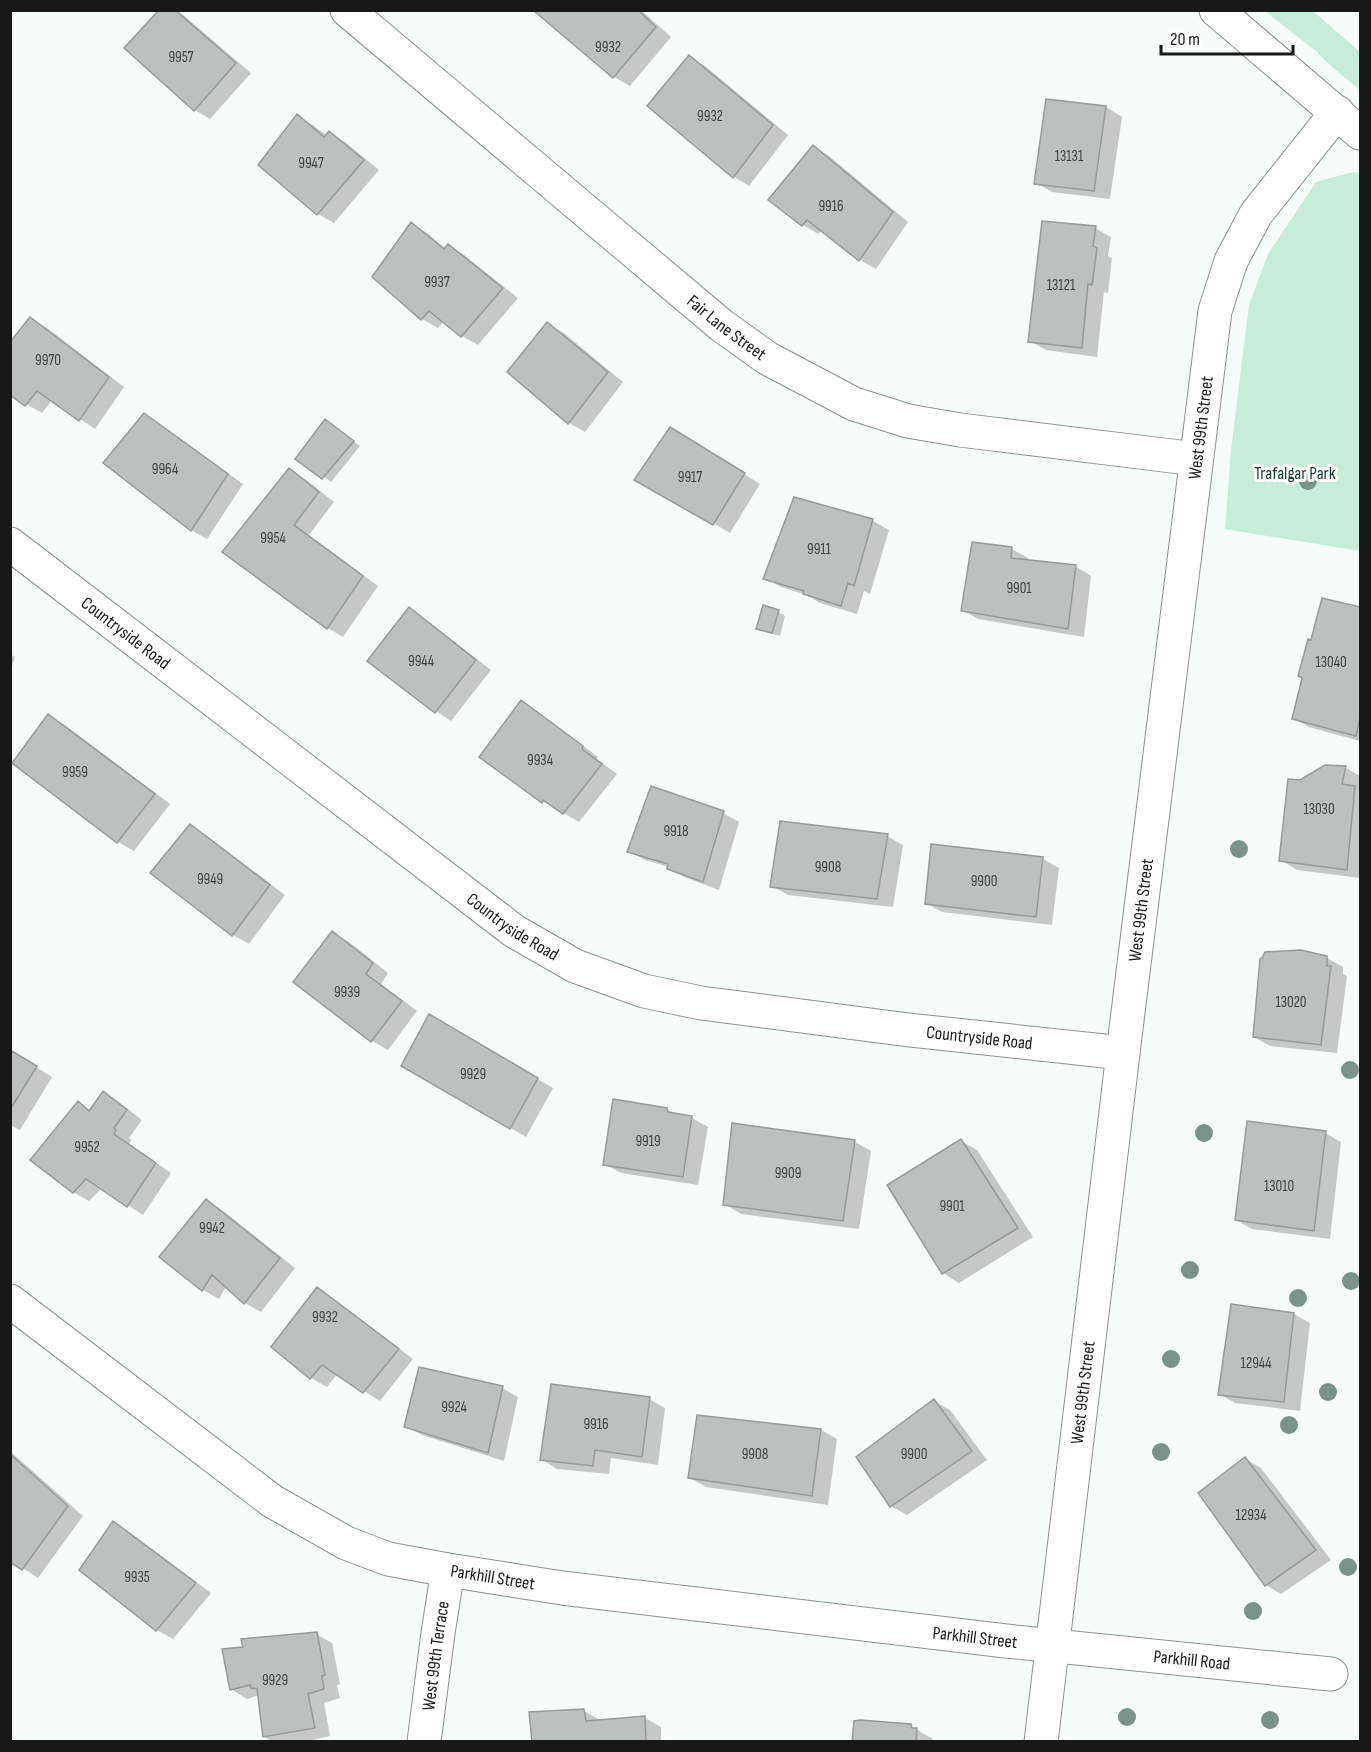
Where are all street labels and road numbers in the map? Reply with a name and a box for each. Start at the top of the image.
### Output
street label: Fair Lane Street [682,291,770,365]
street label: West 99th Street [1184,374,1218,480]
street label: Countryside Road [77,592,174,674]
street label: West 99th Street [1124,857,1158,963]
street label: Countryside Road [462,888,562,965]
street label: Countryside Road [925,1022,1034,1054]
street label: West 99th Street [1067,1339,1100,1445]
street label: Parkhill Street [449,1561,537,1595]
street label: West 99th Terrace [418,1599,454,1712]
street label: Parkhill Street [931,1622,1019,1653]
street label: Parkhill Road [1152,1646,1231,1675]

